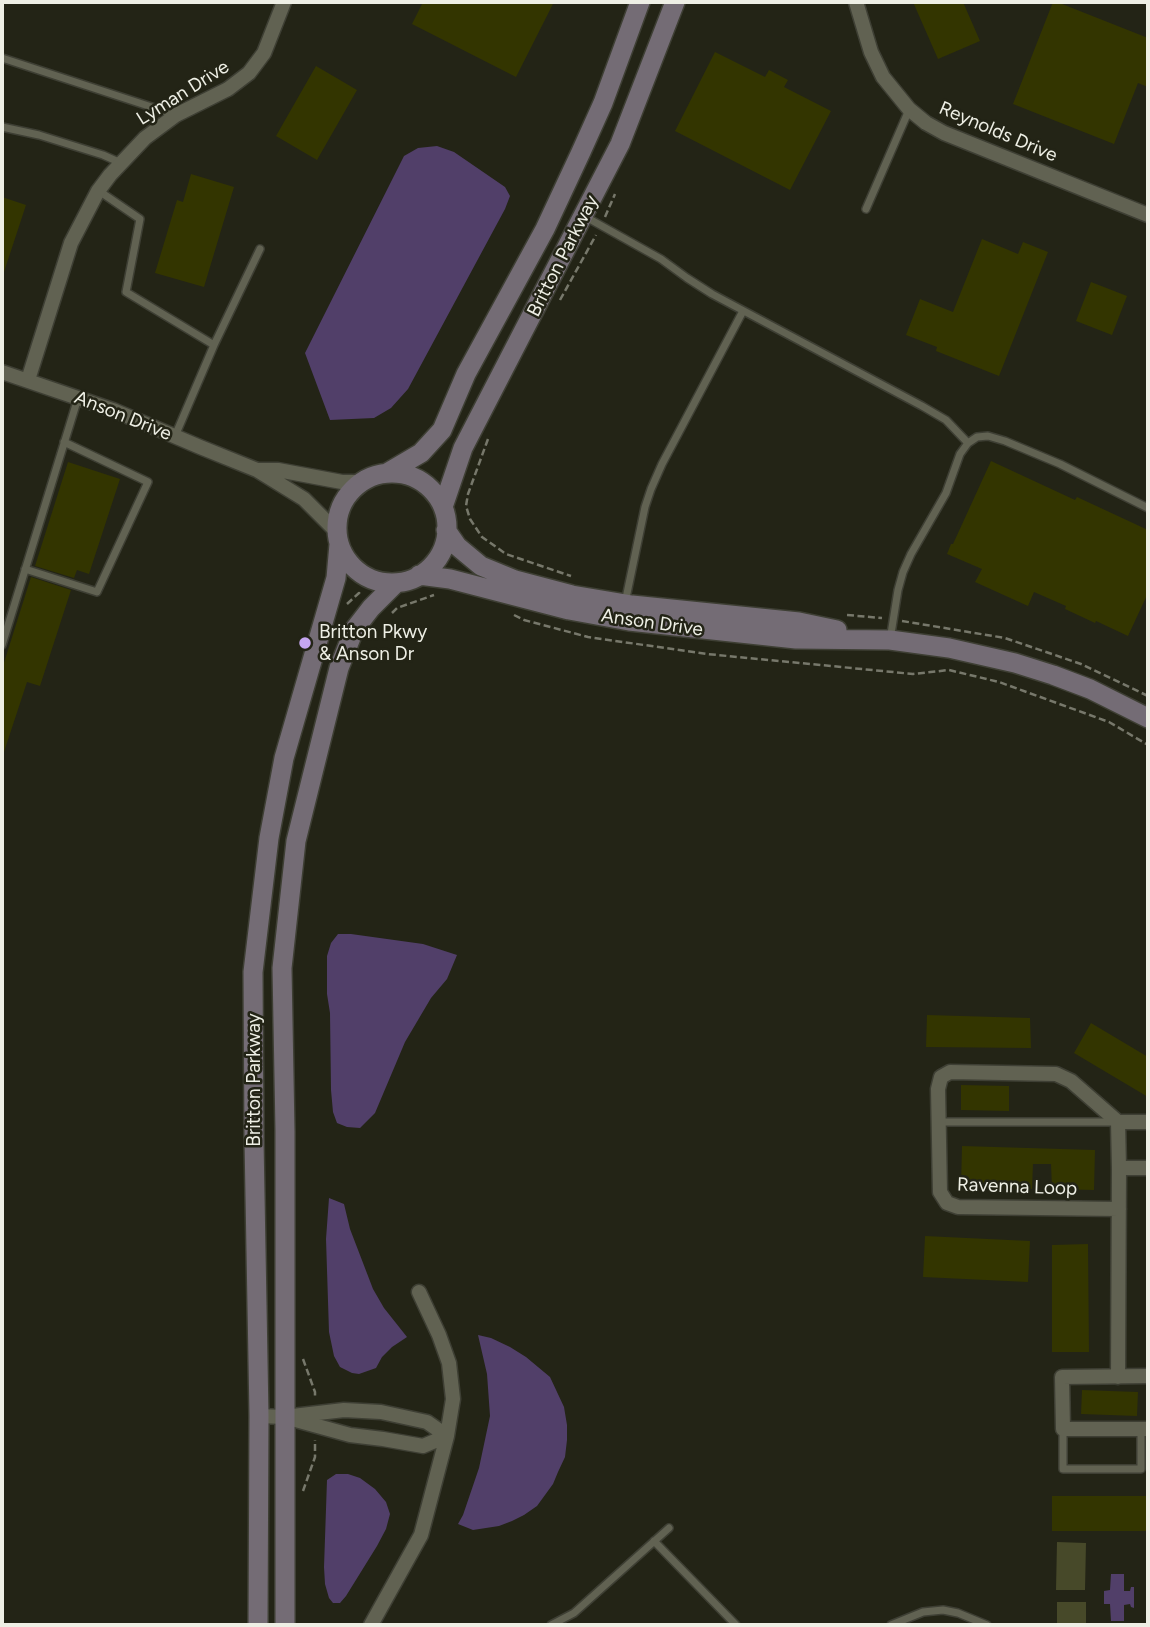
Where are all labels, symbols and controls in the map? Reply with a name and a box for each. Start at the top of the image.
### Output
street label: Lyman Drive [132,56,234,130]
street label: Reynolds Drive [935,97,1061,167]
street label: Britton Parkway [523,191,603,321]
street label: Anson Drive [71,386,175,446]
street label: Anson Drive [600,605,704,641]
place label: Britton Pkwy & Anson Dr [319,621,427,665]
marker: Britton Pkwy & Anson Dr [297,635,313,651]
street label: Britton Parkway [243,1013,265,1147]
street label: Ravenna Loop [957,1174,1077,1200]

